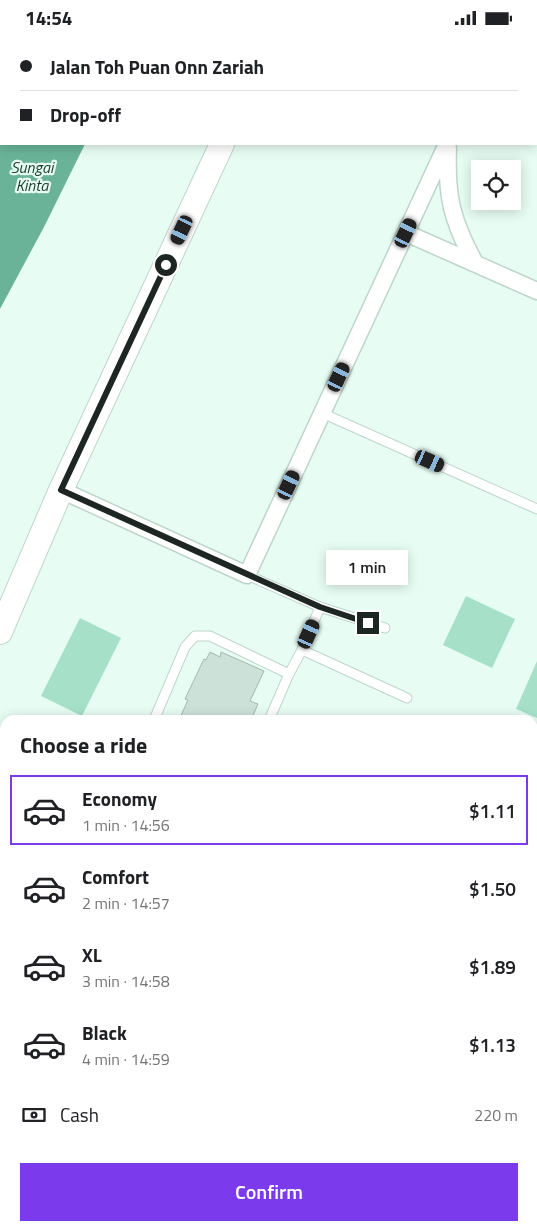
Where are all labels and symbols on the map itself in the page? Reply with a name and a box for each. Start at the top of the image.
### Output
water label: Sungai Kinta [11,155,55,197]
car [168,213,195,247]
car [392,216,419,250]
route start [155,254,177,276]
car [325,360,352,394]
car [413,448,446,474]
car [275,468,302,502]
callout: 1 min [327,551,409,585]
route end [357,612,379,634]
car [296,617,321,651]

